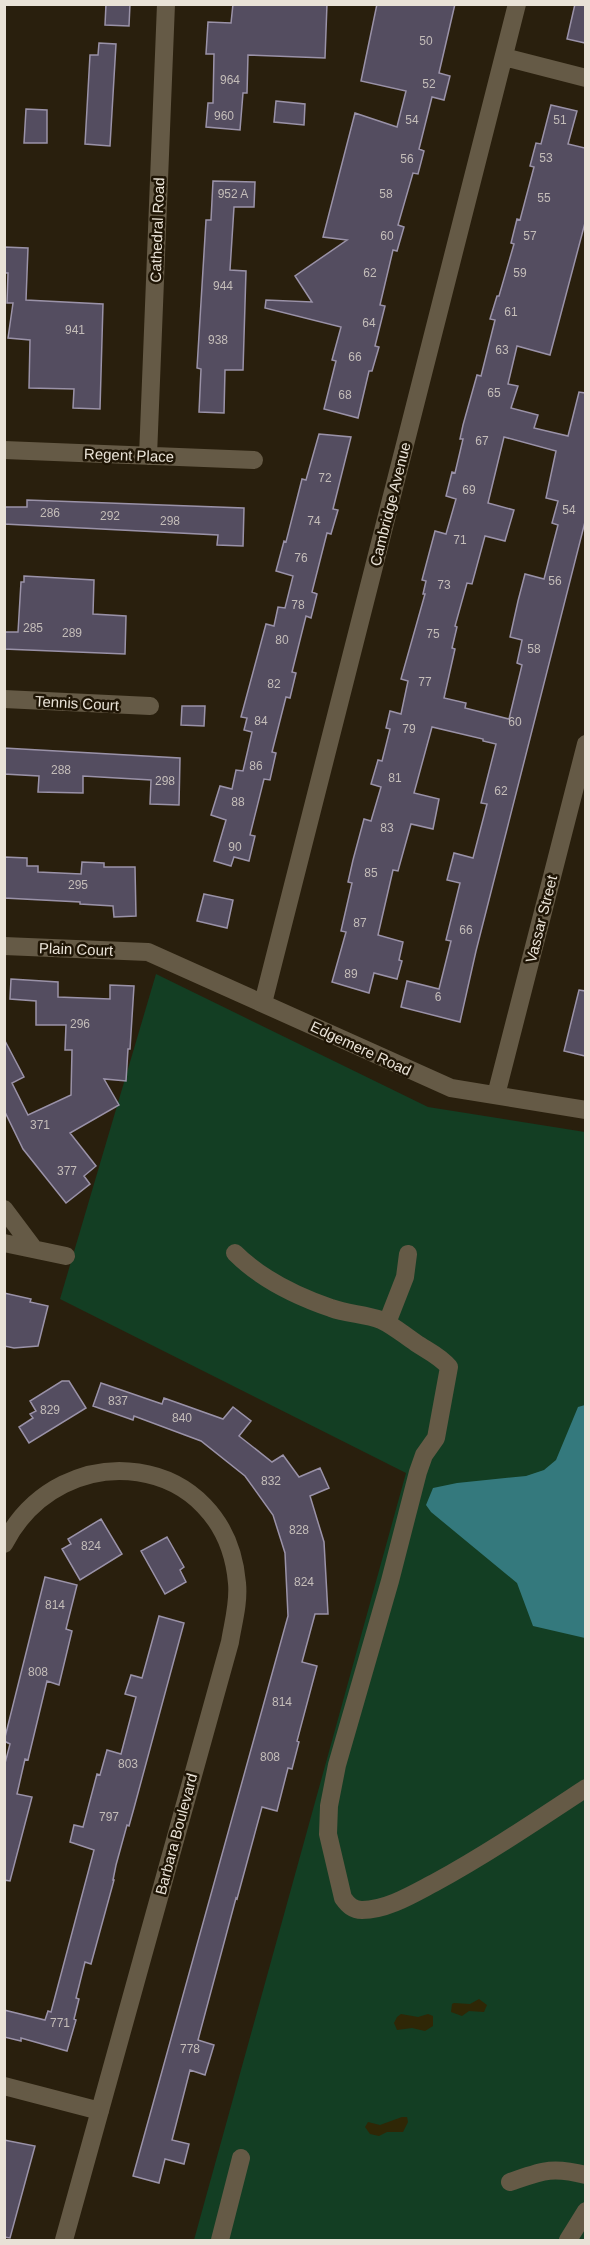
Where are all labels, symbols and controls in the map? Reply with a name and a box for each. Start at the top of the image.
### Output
house number: 50 [419,34,433,48]
house number: 964 [220,73,240,87]
house number: 52 [422,77,436,91]
house number: 960 [214,109,234,123]
house number: 54 [405,113,419,127]
house number: 51 [553,113,567,127]
house number: 53 [539,151,553,165]
house number: 56 [400,152,414,166]
street label: Cathedral Road [147,177,167,283]
house number: 952 A [218,187,248,201]
house number: 58 [379,187,393,201]
house number: 55 [537,191,551,205]
house number: 60 [380,229,394,243]
house number: 57 [523,229,537,243]
house number: 62 [363,266,377,280]
house number: 59 [513,266,527,280]
house number: 944 [213,279,233,293]
house number: 61 [504,305,518,319]
house number: 64 [362,316,376,330]
house number: 941 [65,323,85,337]
house number: 938 [208,333,228,347]
house number: 63 [495,343,509,357]
house number: 66 [348,350,362,364]
house number: 65 [487,386,501,400]
house number: 68 [338,388,352,402]
house number: 67 [475,434,489,448]
street label: Cambridge Avenue [366,440,414,568]
street label: Regent Place [84,445,174,465]
house number: 72 [318,471,332,485]
house number: 69 [462,483,476,497]
house number: 54 [562,503,576,517]
house number: 286 [40,506,60,520]
house number: 292 [100,509,120,523]
house number: 298 [160,514,180,528]
house number: 74 [307,514,321,528]
house number: 71 [453,533,467,547]
house number: 76 [294,551,308,565]
house number: 56 [548,574,562,588]
house number: 73 [437,578,451,592]
house number: 78 [291,598,305,612]
house number: 285 [23,621,43,635]
house number: 289 [62,626,82,640]
house number: 75 [426,627,440,641]
house number: 80 [275,633,289,647]
house number: 58 [527,642,541,656]
house number: 77 [418,675,432,689]
house number: 82 [267,677,281,691]
street label: Tennis Court [35,692,120,714]
house number: 84 [254,714,268,728]
house number: 60 [508,715,522,729]
house number: 79 [402,722,416,736]
house number: 86 [249,759,263,773]
house number: 288 [51,763,71,777]
house number: 81 [388,771,402,785]
house number: 298 [155,774,175,788]
house number: 62 [494,784,508,798]
house number: 88 [231,795,245,809]
house number: 83 [380,821,394,835]
house number: 90 [228,840,242,854]
house number: 85 [364,866,378,880]
street label: Vassar Street [522,873,560,965]
house number: 295 [68,878,88,892]
house number: 87 [353,916,367,930]
house number: 66 [459,923,473,937]
street label: Plain Court [39,939,114,959]
house number: 89 [344,967,358,981]
house number: 6 [435,990,442,1004]
house number: 296 [70,1017,90,1031]
street label: Edgemere Road [308,1017,414,1079]
house number: 371 [30,1118,50,1132]
house number: 377 [57,1164,77,1178]
house number: 837 [108,1394,128,1408]
house number: 829 [40,1403,60,1417]
house number: 840 [172,1411,192,1425]
house number: 832 [261,1474,281,1488]
house number: 828 [289,1523,309,1537]
house number: 824 [81,1539,101,1553]
house number: 824 [294,1575,314,1589]
house number: 814 [45,1598,65,1612]
house number: 808 [28,1665,48,1679]
house number: 814 [272,1695,292,1709]
house number: 808 [260,1750,280,1764]
house number: 803 [118,1757,138,1771]
street label: Barbara Boulevard [152,1771,200,1897]
house number: 797 [99,1810,119,1824]
house number: 771 [50,2016,70,2030]
house number: 778 [180,2042,200,2056]

